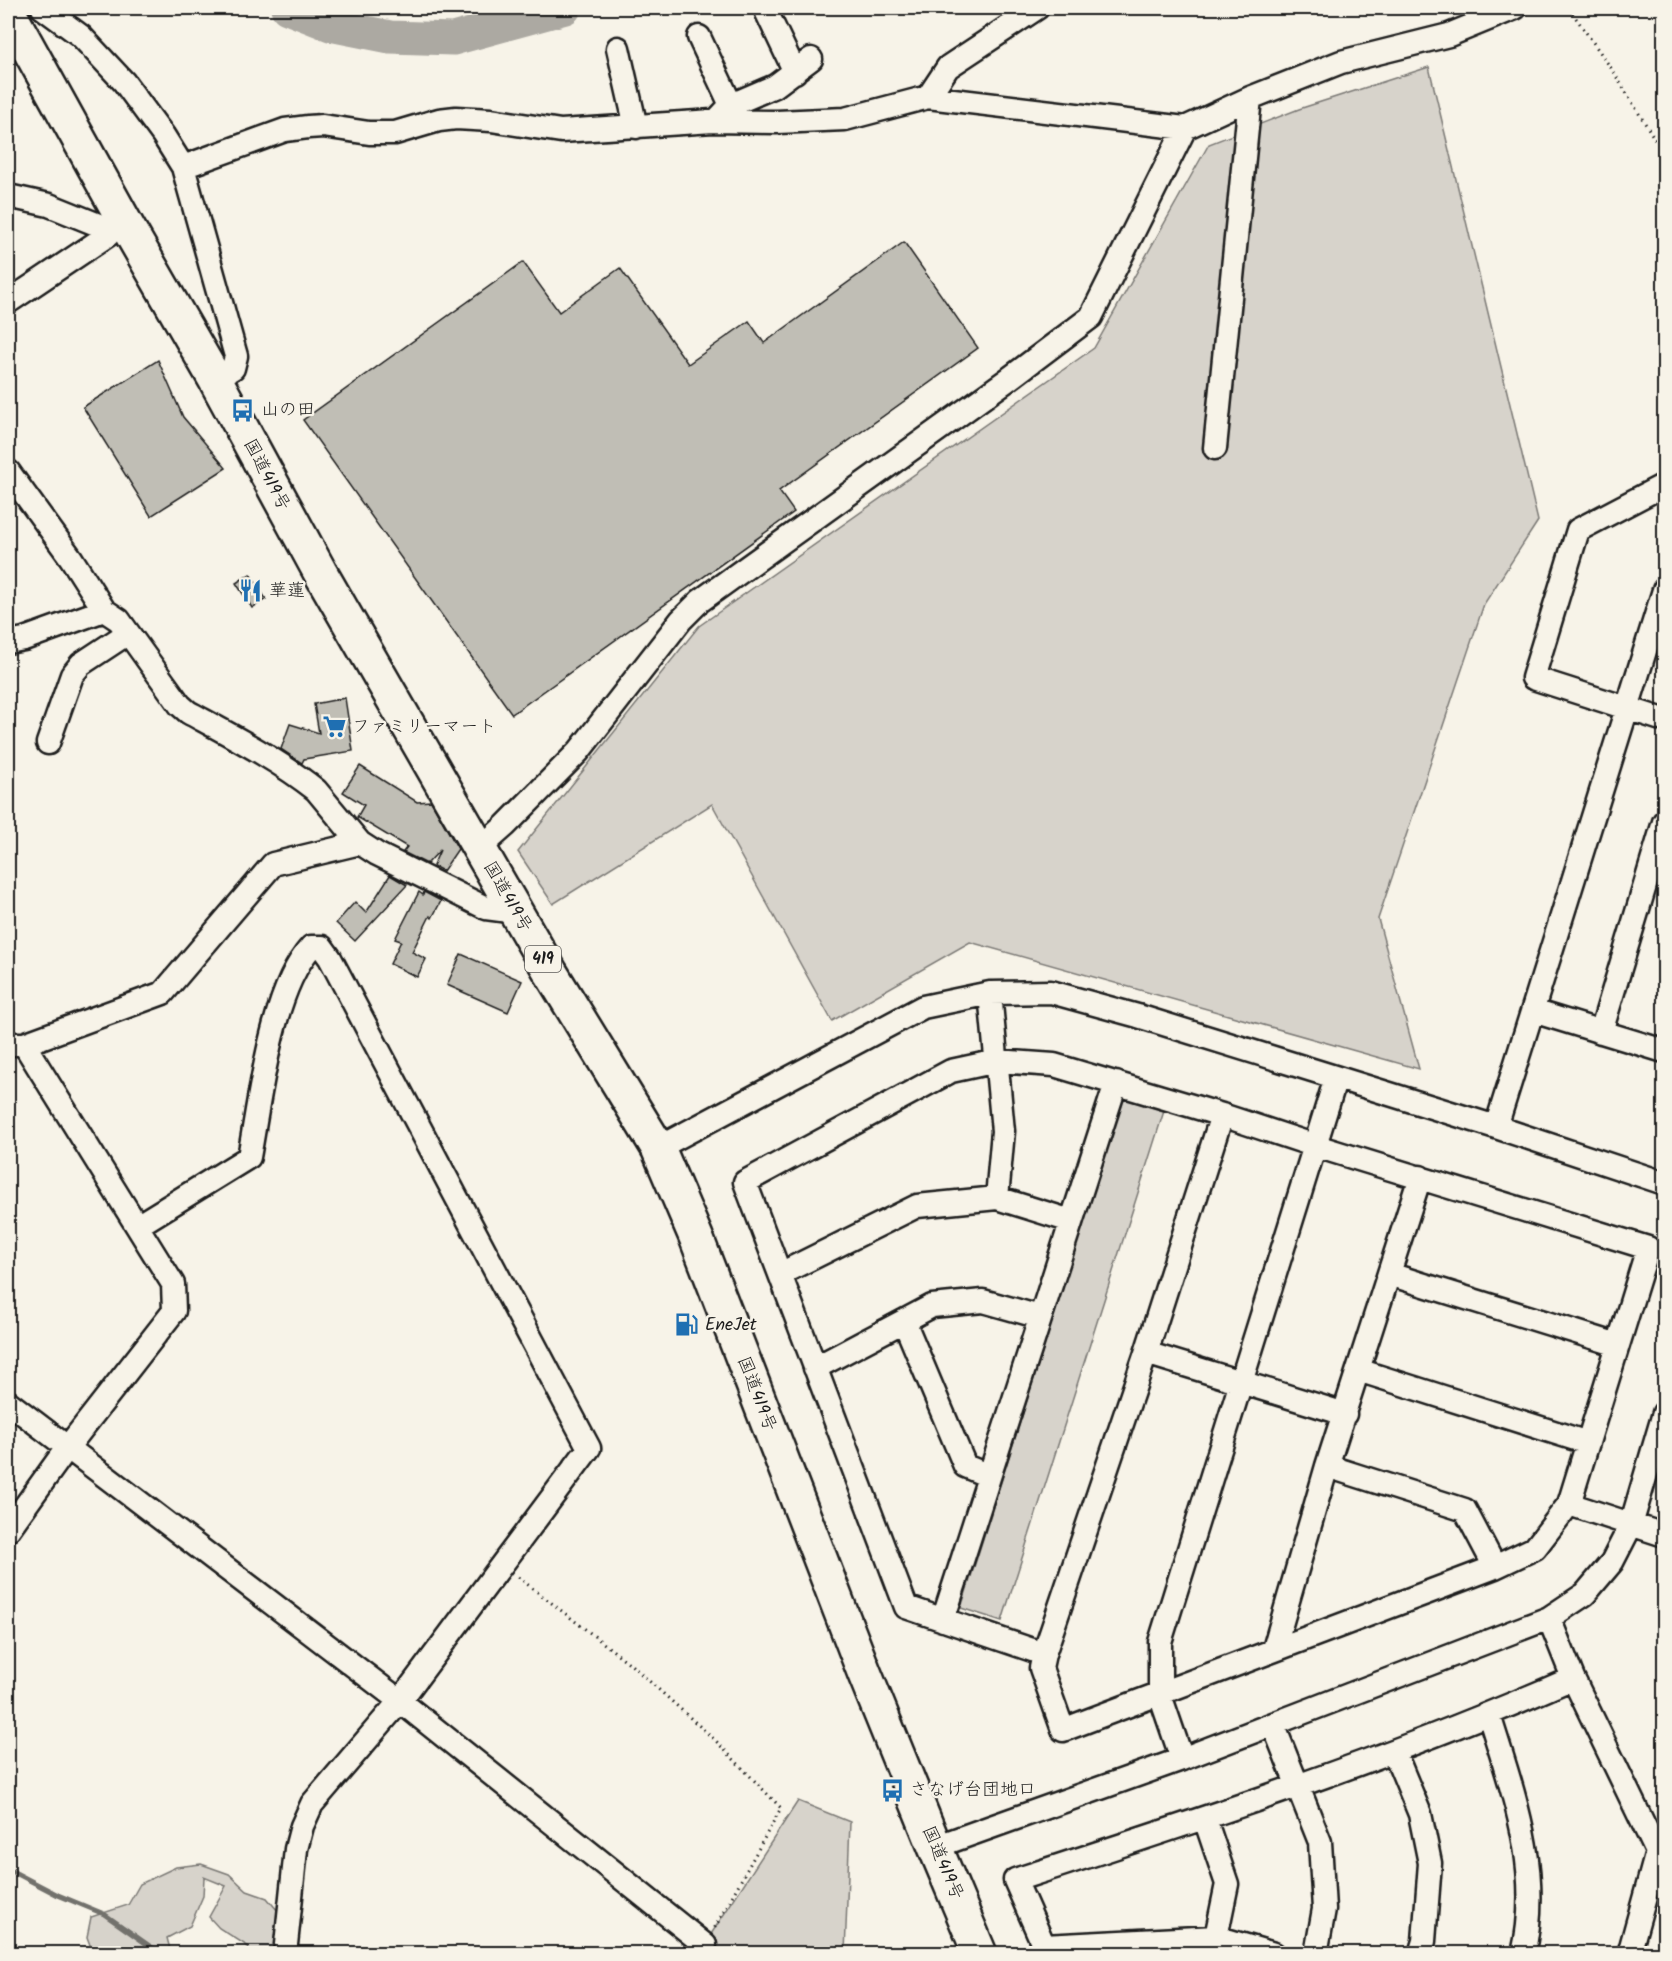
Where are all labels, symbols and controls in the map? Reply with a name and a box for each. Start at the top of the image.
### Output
place label: 山の田 [261,396,315,425]
bus stop icon: 山の田 [230,397,256,423]
street label: 国道419号 [235,434,297,516]
place label: 華蓮 [269,577,305,606]
restaurant icon: 華蓮 [238,578,264,604]
place label: ファミリーマート [352,713,496,742]
supermarket icon: ファミリーマート [321,714,347,740]
street label: 国道419号 [475,856,539,938]
road number: 419 [525,946,561,972]
place label: EneJet [705,1311,758,1340]
fuel station icon: EneJet [674,1312,700,1338]
street label: 国道419号 [728,1352,784,1436]
place label: さなげ台団地口 [910,1776,1036,1805]
bus stop icon: さなげ台団地口 [879,1777,905,1803]
street label: 国道419号 [913,1821,971,1905]

